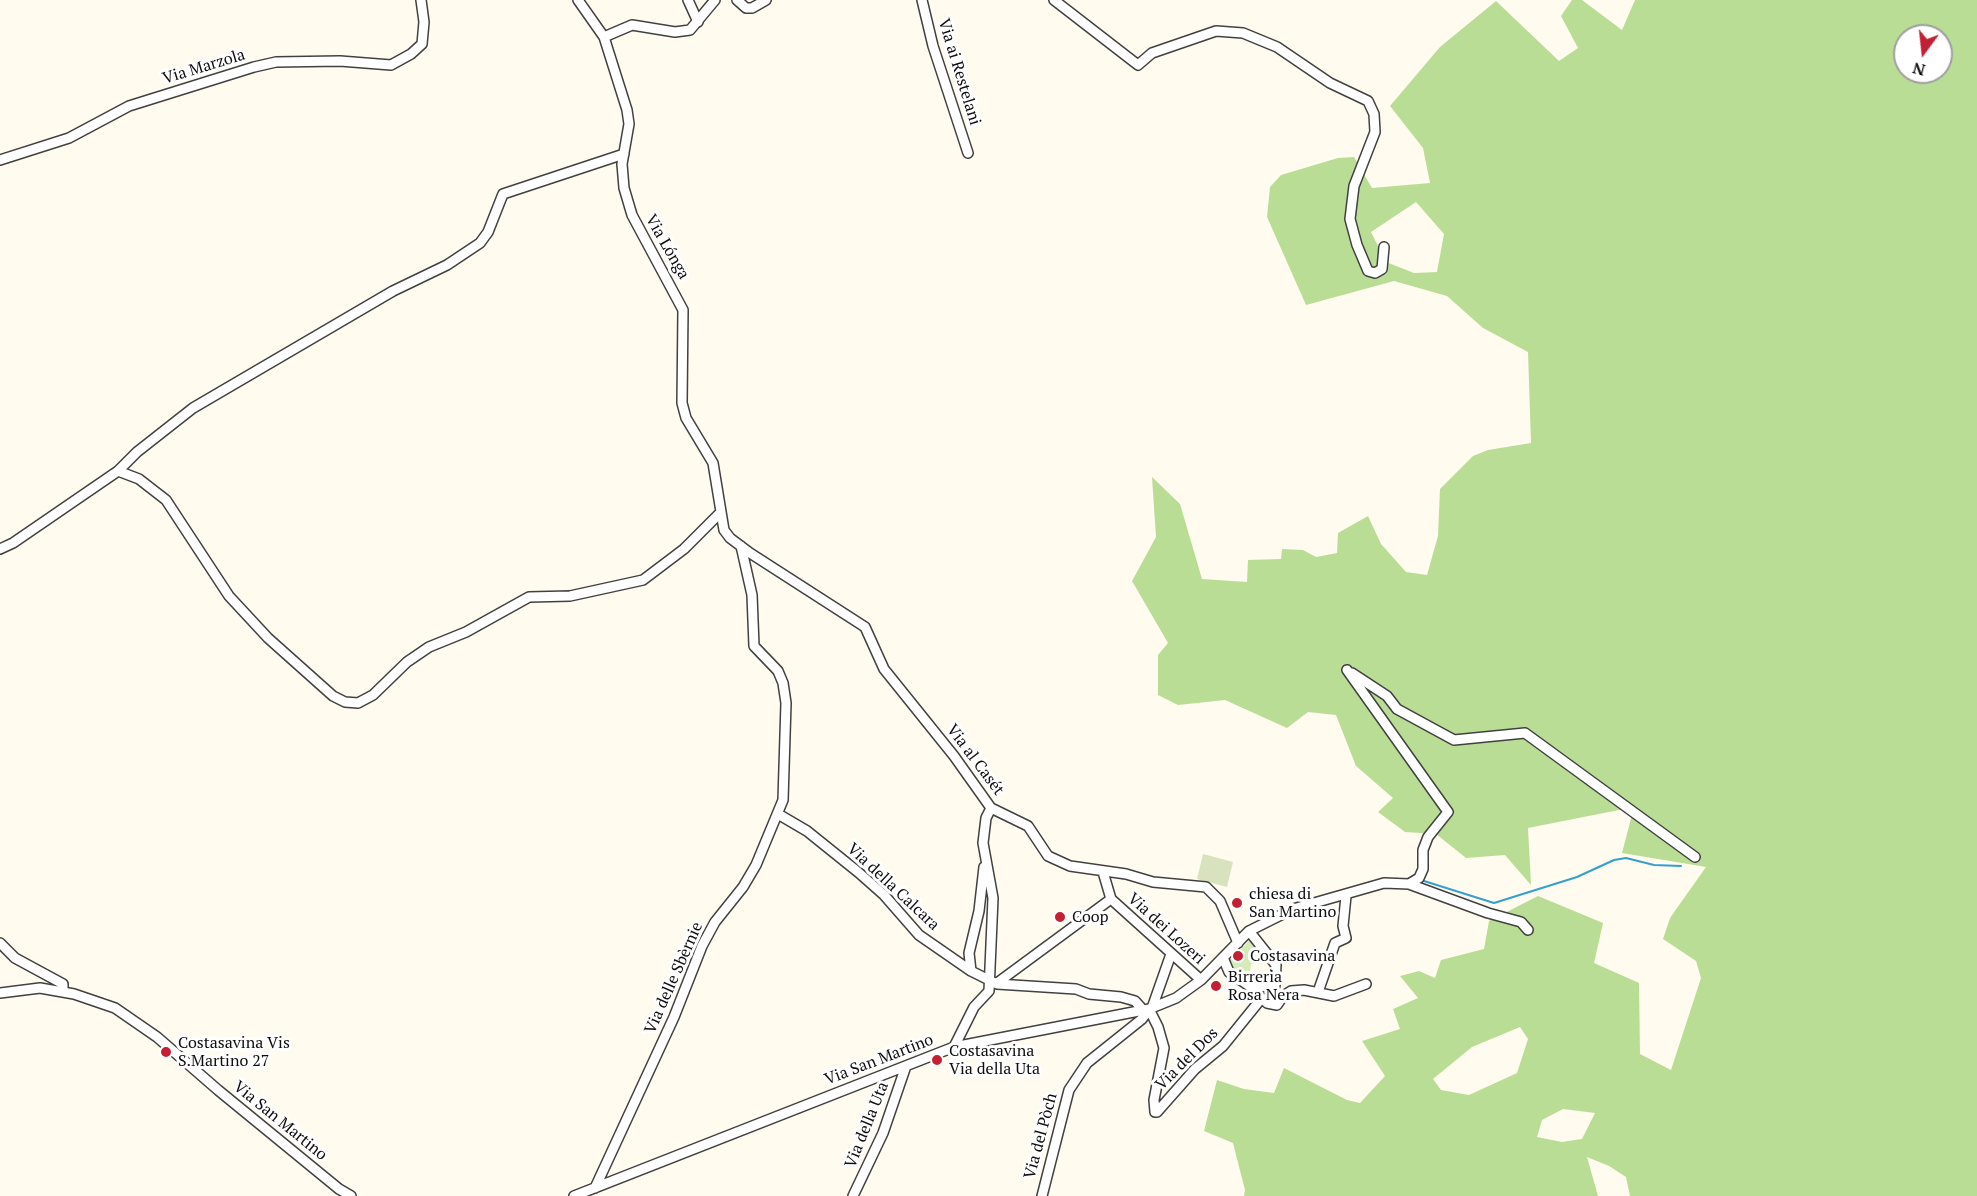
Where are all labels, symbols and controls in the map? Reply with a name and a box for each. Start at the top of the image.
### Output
street label: Via ai Restelani [934,16,984,128]
north arrow [1893,24,1953,84]
street label: Via Marzola [160,45,248,89]
text: N [1910,57,1928,82]
street label: Via Lónga [641,211,693,283]
street label: Via al Casét [942,721,1008,799]
street label: Via della Calcara [843,839,943,935]
place label: chiesa di San Martino [1249,884,1336,922]
street label: Via dei Lozeri [1123,889,1209,969]
marker: chiesa di San Martino [1230,896,1244,910]
place label: Coop [1072,907,1109,927]
marker: Coop [1053,910,1067,924]
street label: Via delle Sbèrnie [641,919,707,1037]
place label: Costasavina [1250,946,1335,966]
marker: Costasavina [1231,949,1245,963]
place label: Birreria Rosa Nera [1228,967,1300,1005]
marker: Birreria Rosa Nera [1209,979,1223,993]
street label: Via del Dos [1152,1024,1222,1094]
street label: Via San Martino [822,1030,936,1090]
place label: Costasavina Vis S.Martino 27 [178,1033,290,1071]
place label: Costasavina Via della Uta [949,1041,1040,1079]
marker: Costasavina Vis S.Martino 27 [159,1045,173,1059]
marker: Costasavina Via della Uta [930,1053,944,1067]
street label: Via San Martino [229,1077,331,1165]
street label: Via della Uta [841,1079,893,1171]
street label: Via del Pòch [1020,1091,1062,1181]

